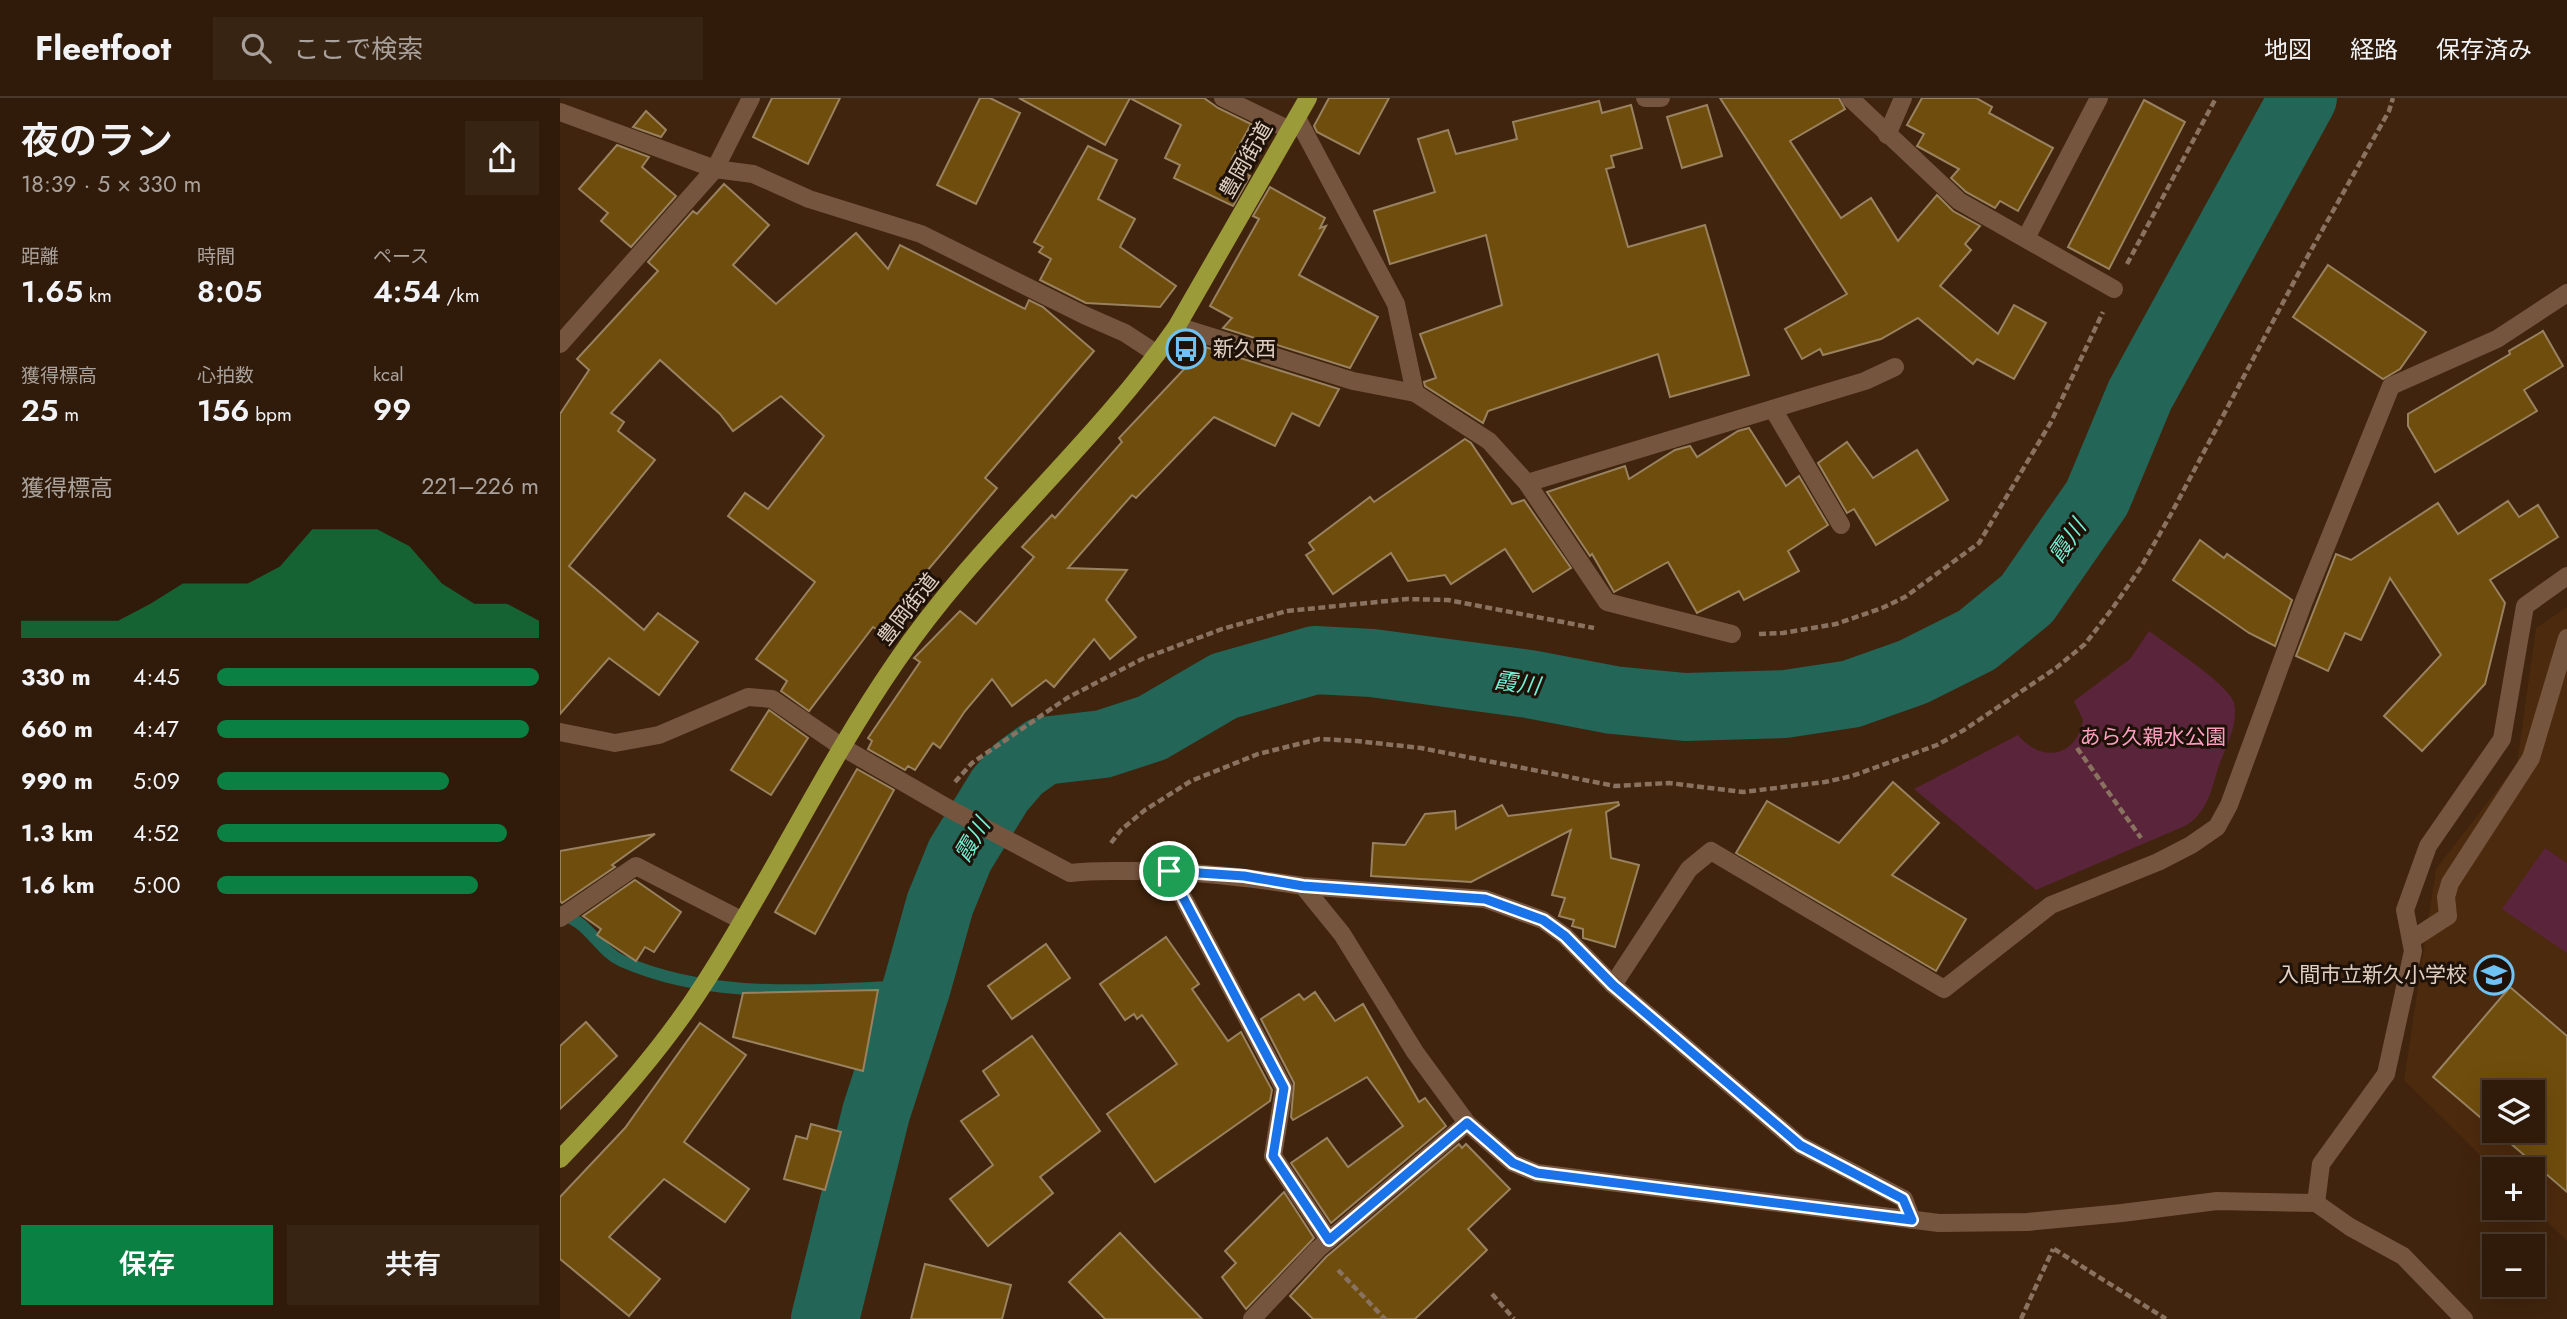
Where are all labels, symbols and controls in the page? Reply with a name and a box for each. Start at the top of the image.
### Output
search box [213,17,703,80]
text: Fleetfoot [35,25,171,72]
icon: search [237,29,275,67]
text: ここで検索 [293,30,423,68]
text: 地図 [2264,32,2312,67]
text: 経路 [2350,32,2398,67]
text: 保存済み [2436,32,2532,67]
text: 夜のラン [21,113,173,168]
street label: 豊岡街道 [1212,116,1280,204]
button: share [465,121,539,195]
text: 18:39 · 5 × 330 m [21,167,202,201]
text: 距離 [21,243,59,270]
text: 時間 [197,243,235,270]
text: ペース [373,243,429,270]
text: 1.65 [21,270,83,313]
text: 8:05 [197,270,262,313]
text: 4:54 [373,270,441,313]
text: km [83,282,112,309]
text: /km [441,282,479,309]
bus stop icon: 新久西 [1165,328,1207,370]
place label: 新久西 [1213,334,1276,364]
text: kcal [373,361,404,388]
text: 獲得標高 [21,362,97,389]
text: 心拍数 [197,362,254,389]
text: 99 [373,388,411,431]
text: 25 [21,389,58,432]
text: 156 [197,389,250,432]
text: m [58,401,79,428]
text: bpm [250,401,292,428]
text: 221–226 m [421,469,539,503]
text: 獲得標高 [21,471,113,505]
water label: 霞川 [2040,510,2096,570]
street label: 豊岡街道 [870,567,946,651]
text: 330 m [21,660,91,694]
text: 4:45 [133,660,180,694]
water label: 霞川 [1492,663,1545,703]
text: 660 m [21,712,93,746]
text: 4:47 [133,712,179,746]
park label: あら久親水公園 [2080,722,2227,752]
text: 990 m [21,764,93,798]
text: 5:09 [133,764,180,798]
water label: 霞川 [946,809,1000,868]
text: 1.3 km [21,816,93,850]
text: 4:52 [133,816,179,850]
pin [1139,841,1199,901]
icon: arrive [1150,852,1188,890]
text: 1.6 km [21,868,95,902]
text: 5:00 [133,868,180,902]
school or university icon: 入間市立新久小学校 [2473,954,2515,996]
place label: 入間市立新久小学校 [2278,960,2467,990]
map controls [2482,1080,2545,1297]
button: layers [2482,1080,2545,1143]
button: + [2482,1157,2545,1220]
button: 保存 [21,1225,273,1305]
button: 共有 [287,1225,539,1305]
button: − [2482,1234,2545,1297]

